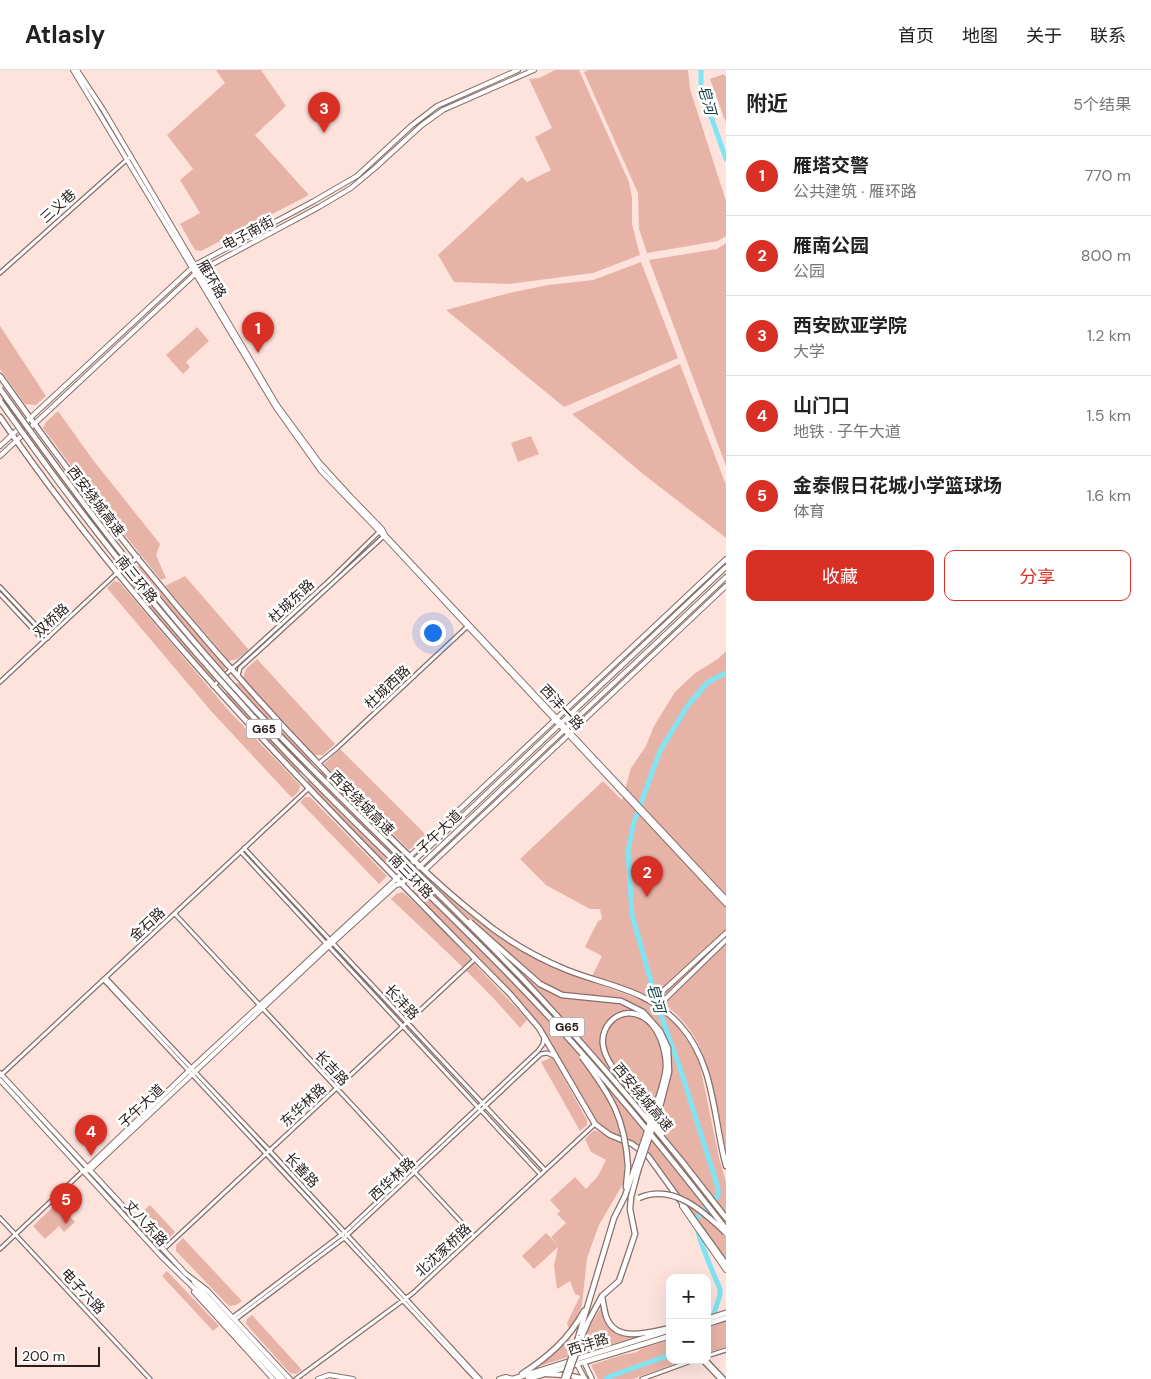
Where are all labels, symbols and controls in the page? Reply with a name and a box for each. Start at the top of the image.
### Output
text: Atlasly [25,19,105,50]
text: 首页 [898,24,934,48]
text: 地图 [962,24,998,48]
text: 关于 [1026,24,1062,48]
text: 联系 [1090,24,1126,48]
water label: 皂河 [693,83,721,120]
text: 附近 [746,90,788,118]
pin: 3 [308,92,340,133]
text: 5个结果 [1073,94,1131,115]
text: 雁塔交警 [793,153,869,178]
text: 1 [759,165,765,186]
text: 770 m [1085,165,1131,186]
text: 公共建筑 · 雁环路 [793,181,917,202]
street label: 三义巷 [36,185,80,227]
street label: 电子南街 [219,212,277,254]
text: 雁南公园 [793,233,869,258]
text: 2 [757,245,767,266]
text: 800 m [1081,245,1131,266]
street label: 雁环路 [193,256,231,302]
text: 公园 [793,261,825,282]
pin: 1 [242,312,274,353]
text: 西安欧亚学院 [793,313,907,338]
text: 3 [757,325,767,346]
text: 1.2 km [1087,325,1131,346]
text: 大学 [793,341,825,362]
text: 山门口 [793,393,850,418]
text: 4 [757,405,767,426]
text: 1.5 km [1087,405,1131,426]
text: 地铁 · 子午大道 [793,421,901,442]
street label: 西安绕城高速 [64,462,128,540]
text: 金泰假日花城小学篮球场 [793,473,1002,498]
text: 5 [757,485,767,506]
text: 1.6 km [1087,485,1131,506]
text: 体育 [793,501,825,522]
button: 收藏 [746,550,934,601]
button: 分享 [944,550,1131,601]
street label: 南三环路 [112,552,162,606]
street label: 杜城东路 [264,575,318,627]
street label: 双桥路 [30,599,72,641]
your location [420,620,446,646]
street label: 杜城西路 [360,661,414,713]
street label: 西沣一路 [536,680,588,734]
road number: G65 [246,720,282,739]
street label: 西安绕城高速 [326,767,398,839]
street label: 子午大道 [413,806,465,858]
street label: 南三环路 [385,850,437,902]
pin: 2 [631,856,663,897]
street label: 金石路 [126,903,168,945]
street label: 长沣路 [381,981,423,1023]
water label: 皂河 [642,981,671,1018]
road number: G65 [550,1018,584,1036]
street label: 长吉路 [311,1047,353,1089]
street label: 西安绕城高速 [609,1059,677,1135]
street label: 东华林路 [276,1079,330,1131]
street label: 子午大道 [114,1080,168,1132]
pin: 4 [75,1115,107,1156]
street label: 长善路 [281,1149,323,1191]
street label: 西华林路 [365,1153,419,1205]
pin: 5 [50,1183,82,1224]
street label: 丈八东路 [121,1196,171,1250]
street label: 北沈家桥路 [411,1220,475,1280]
street label: 电子六路 [57,1264,109,1318]
map controls [666,1274,711,1364]
button: + [666,1274,711,1319]
button: − [666,1319,711,1364]
street label: 西沣路 [565,1329,611,1359]
scale bar [15,1344,100,1367]
text: 200 m [22,1347,65,1365]

